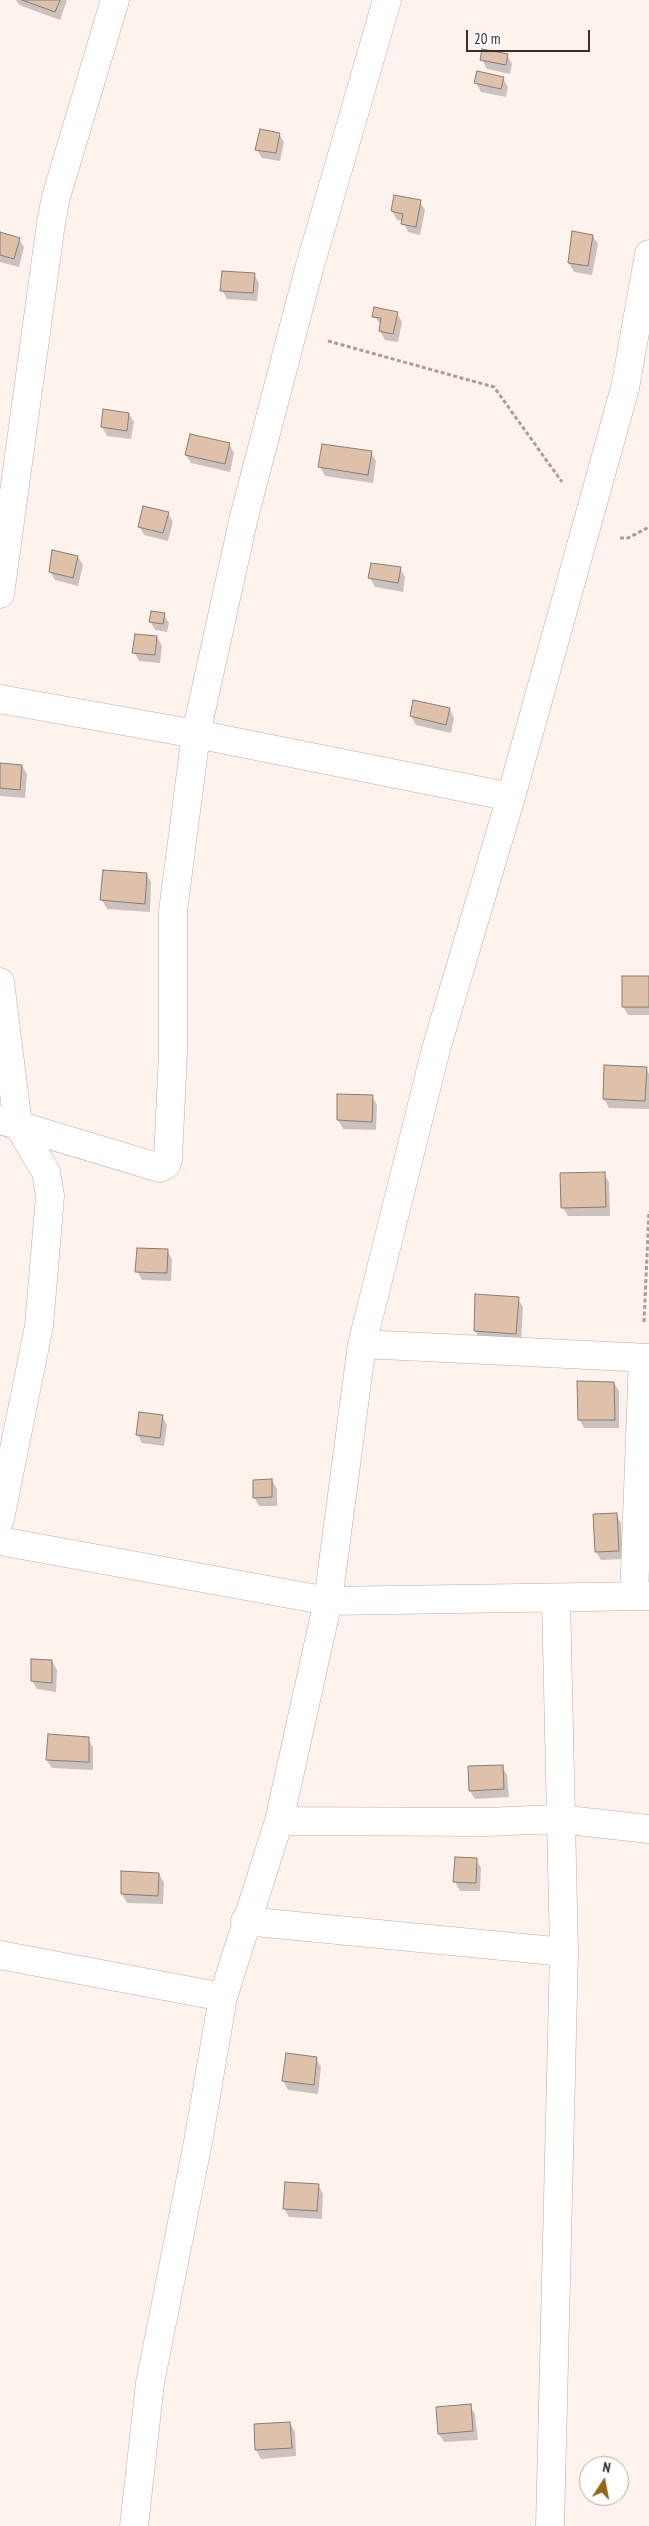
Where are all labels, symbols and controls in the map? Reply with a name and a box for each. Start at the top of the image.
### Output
scale bar [469,20,593,52]
text: 20 m [474,29,500,48]
north arrow [579,2456,629,2506]
text: N [601,2458,612,2477]

